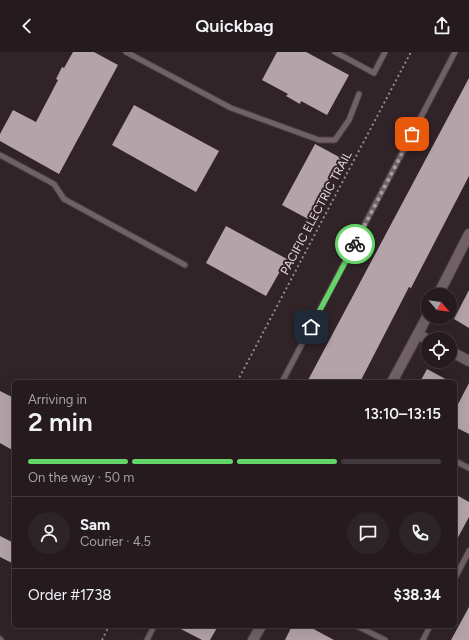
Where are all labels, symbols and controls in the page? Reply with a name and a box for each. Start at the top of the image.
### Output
icon: back [16,15,38,37]
text: Quickbag [195,15,274,37]
icon: share [431,15,453,37]
pin [395,117,429,151]
icon: bag [401,123,423,145]
street label: PACIFIC ELECTRIC TRAIL [277,148,355,277]
courier [335,224,375,264]
icon: bike [344,233,366,255]
north arrow [421,288,457,324]
map controls [421,288,457,368]
pin [294,310,328,344]
icon: home [300,316,322,338]
button: locate [421,332,457,368]
text: Arriving in [28,392,87,407]
text: 13:10–13:15 [364,405,441,423]
text: 2 min [28,406,93,438]
text: On the way · 50 m [28,470,134,485]
button: person [28,512,70,554]
button: chat [347,512,389,554]
button: phone [399,512,441,554]
text: Sam [80,516,110,534]
text: Courier · 4.5 [80,534,151,549]
text: Order #1738 [28,586,112,604]
text: $38.34 [394,586,441,604]

